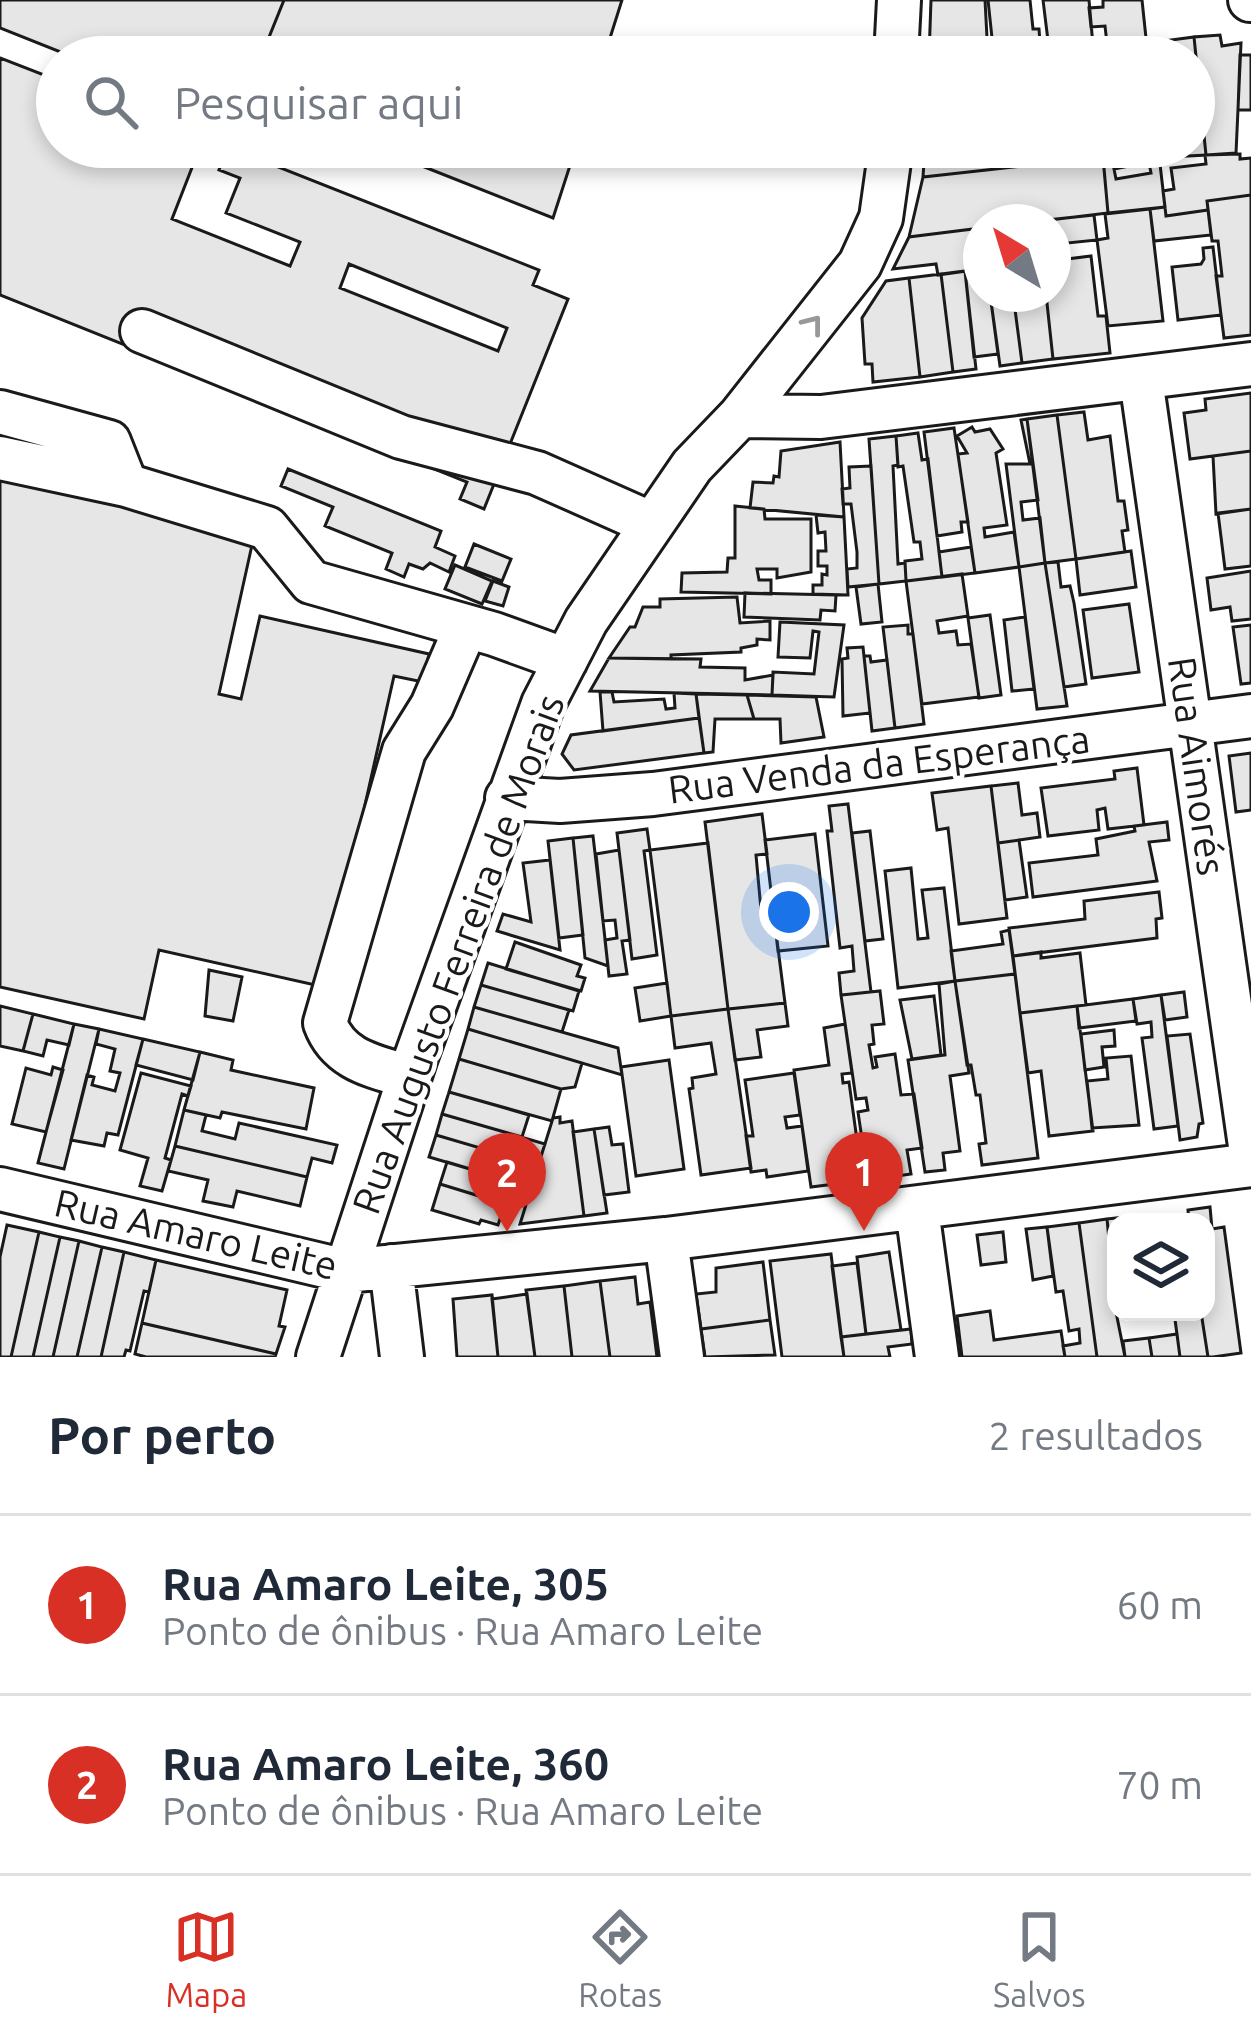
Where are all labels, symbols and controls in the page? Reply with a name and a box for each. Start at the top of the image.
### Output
search box [36,36,1215,168]
icon: search [78,69,144,135]
text: Pesquisar aqui [174,77,463,128]
north arrow [963,204,1071,312]
one-way arrow [799,316,820,338]
street label: Rua Aimorés [1161,654,1234,878]
street label: Rua Augusto Ferreira de Morais [343,688,572,1219]
street label: Rua Venda da Esperança [666,716,1092,811]
your location [759,882,819,942]
pin: 1 [825,1132,903,1231]
pin: 2 [468,1133,546,1232]
street label: Rua Amaro Leite [51,1180,342,1287]
map controls [1107,1213,1215,1321]
button: layers [1107,1213,1215,1321]
text: Por perto [48,1406,276,1464]
text: 2 resultados [989,1414,1203,1457]
text: Rua Amaro Leite, 305 [162,1558,609,1609]
text: 1 [76,1583,98,1626]
text: 60 m [1116,1583,1203,1626]
text: Ponto de ônibus · Rua Amaro Leite [162,1609,763,1652]
text: Rua Amaro Leite, 360 [162,1738,609,1789]
text: 2 [76,1763,98,1806]
text: 70 m [1116,1763,1203,1806]
text: Ponto de ônibus · Rua Amaro Leite [162,1789,763,1832]
tab: Mapa [165,1904,247,2013]
tab: Rotas [578,1904,662,2013]
tab: Salvos [993,1904,1086,2013]

